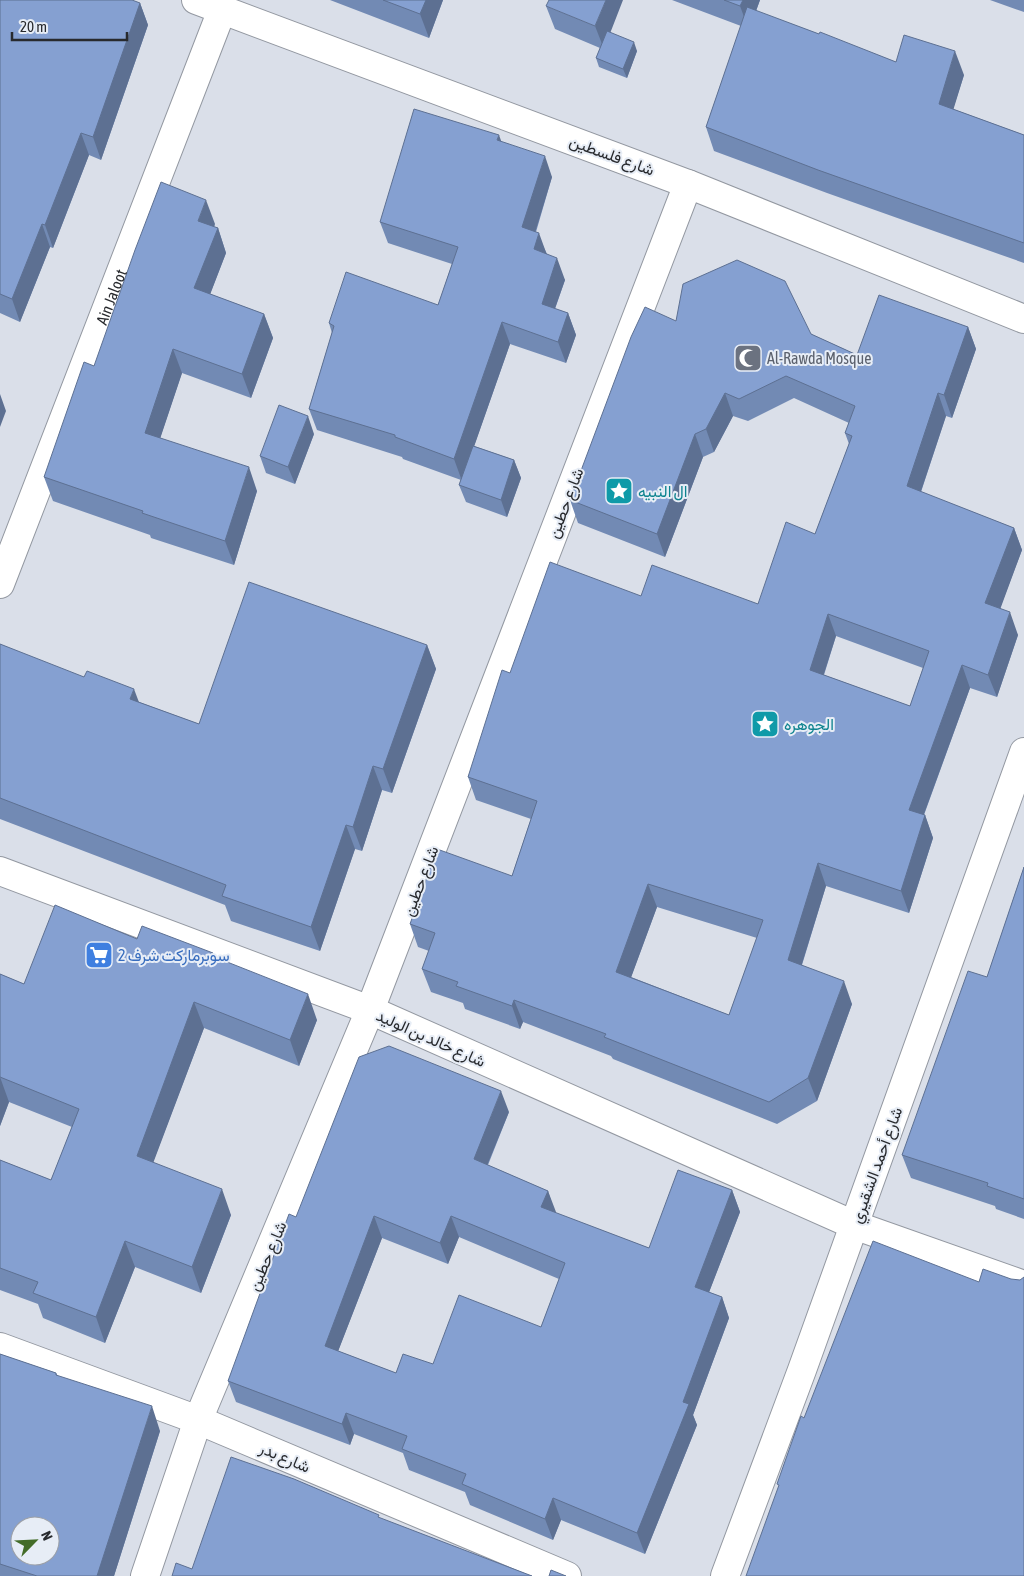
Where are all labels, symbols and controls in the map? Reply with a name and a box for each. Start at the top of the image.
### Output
scale bar [12,10,128,42]
text: 20 m [20,18,47,35]
street label: شارع فلسطين [566,131,657,181]
street label: Ain Jaloot [92,266,130,327]
mosque icon: Al-Rawda Mosque [733,343,763,373]
place label: Al-Rawda Mosque [767,349,872,368]
street label: شارع حطين [543,465,589,542]
place icon: ال النبيه [604,476,634,506]
place label: ال النبيه [638,482,688,501]
place icon: الجوهره [750,709,780,739]
place label: الجوهره [784,715,834,735]
street label: شارع حطين [398,843,444,920]
supermarket icon: سوبرماركت شرف 2 [84,940,114,970]
place label: سوبرماركت شرف 2 [118,946,230,966]
street label: شارع خالد بن الوليد [372,1006,488,1073]
street label: شارع أحمد الشقيري [847,1104,910,1227]
street label: شارع حطين [244,1219,292,1295]
street label: شارع بدر [255,1438,313,1478]
north arrow [10,1516,60,1566]
text: N [38,1529,56,1543]

